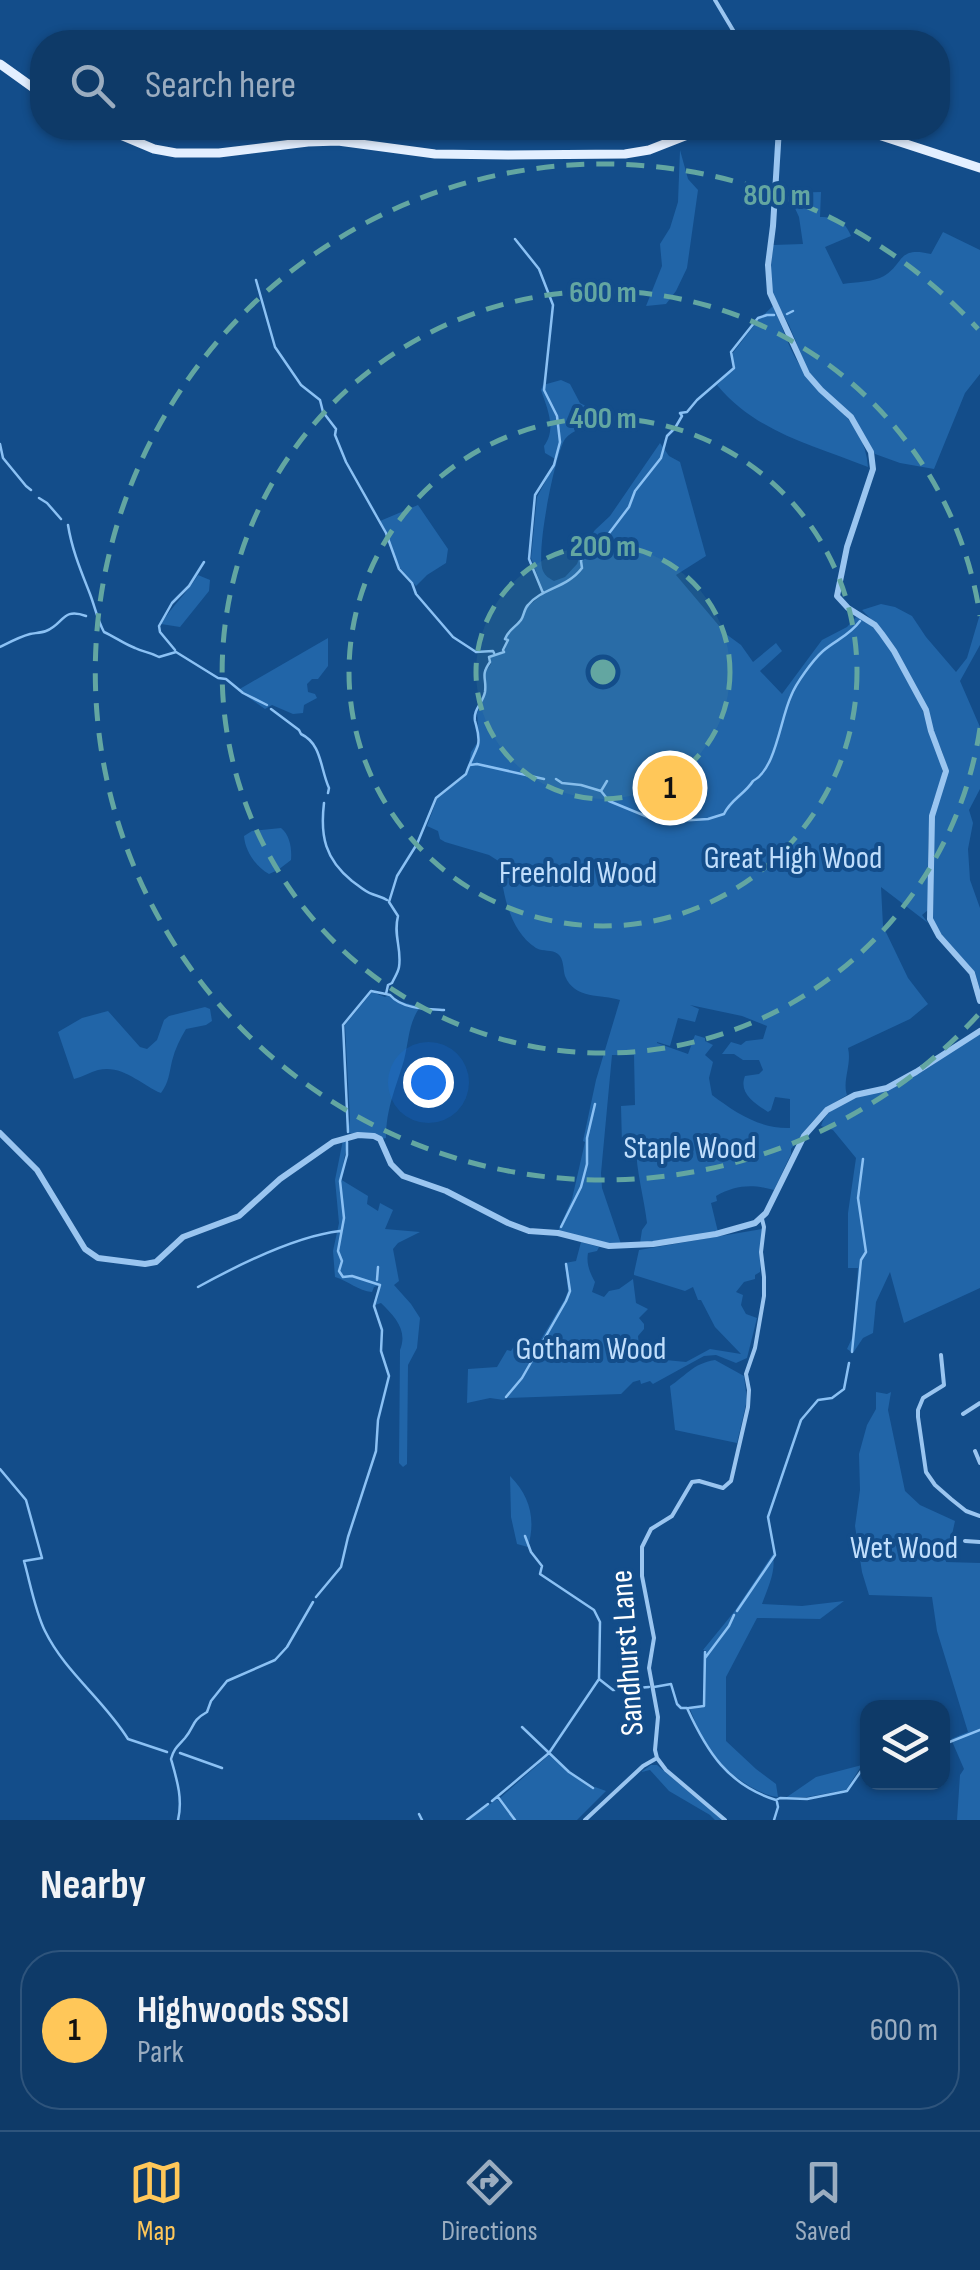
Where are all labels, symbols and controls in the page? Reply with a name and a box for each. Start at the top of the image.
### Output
search box [30,30,950,140]
icon: search [65,58,120,113]
text: Search here [145,63,296,108]
text: 800 m [743,178,811,214]
text: 600 m [569,275,637,311]
text: 400 m [569,401,637,437]
text: 200 m [570,529,636,565]
centre of rings [585,654,621,690]
pin: 1 [638,750,702,826]
park label: Great High Wood [704,839,882,878]
park label: Freehold Wood [499,854,657,893]
your location [403,1057,454,1108]
park label: Staple Wood [624,1129,756,1168]
park label: Gotham Wood [516,1330,666,1369]
park label: Wet Wood [850,1529,958,1568]
street label: Sandhurst Lane [602,1569,653,1737]
map controls [860,1700,950,1790]
button: layers [860,1700,950,1790]
text: Nearby [40,1860,146,1911]
text: Highwoods SSSI [137,1988,349,2033]
text: 1 [68,2011,81,2050]
text: 600 m [870,2011,938,2050]
text: Park [137,2033,184,2072]
tab: Map [129,2155,184,2248]
tab: Directions [441,2155,538,2248]
tab: Saved [795,2155,851,2248]

